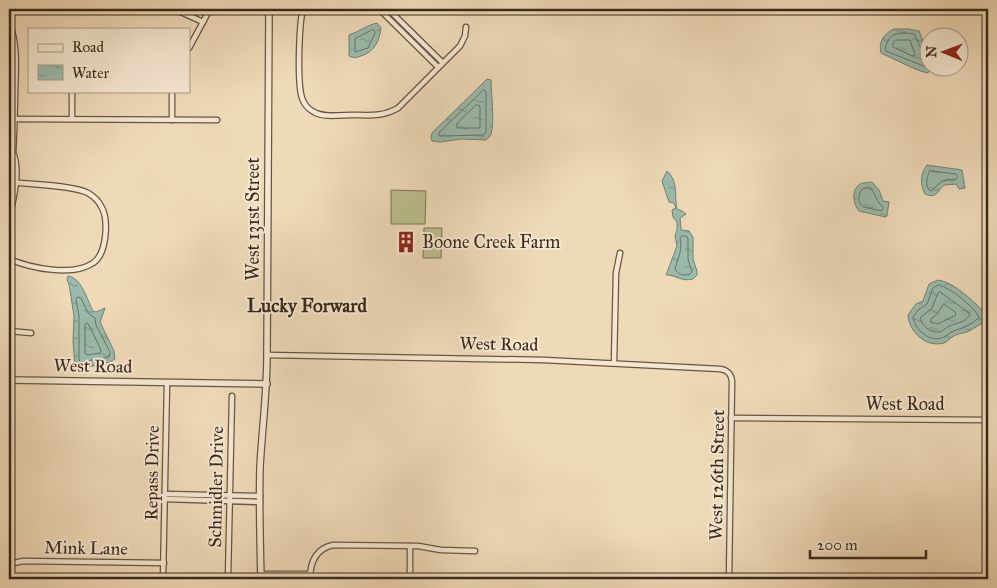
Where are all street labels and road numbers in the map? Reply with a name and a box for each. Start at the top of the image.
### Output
street label: West 131st Street [242,157,264,281]
street label: West Road [459,332,539,356]
street label: West Road [53,354,133,378]
street label: West Road [865,393,945,415]
street label: West 126th Street [705,409,729,541]
street label: Repass Drive [140,425,164,521]
street label: Schmidler Drive [204,426,228,548]
street label: Mink Lane [44,536,128,560]

